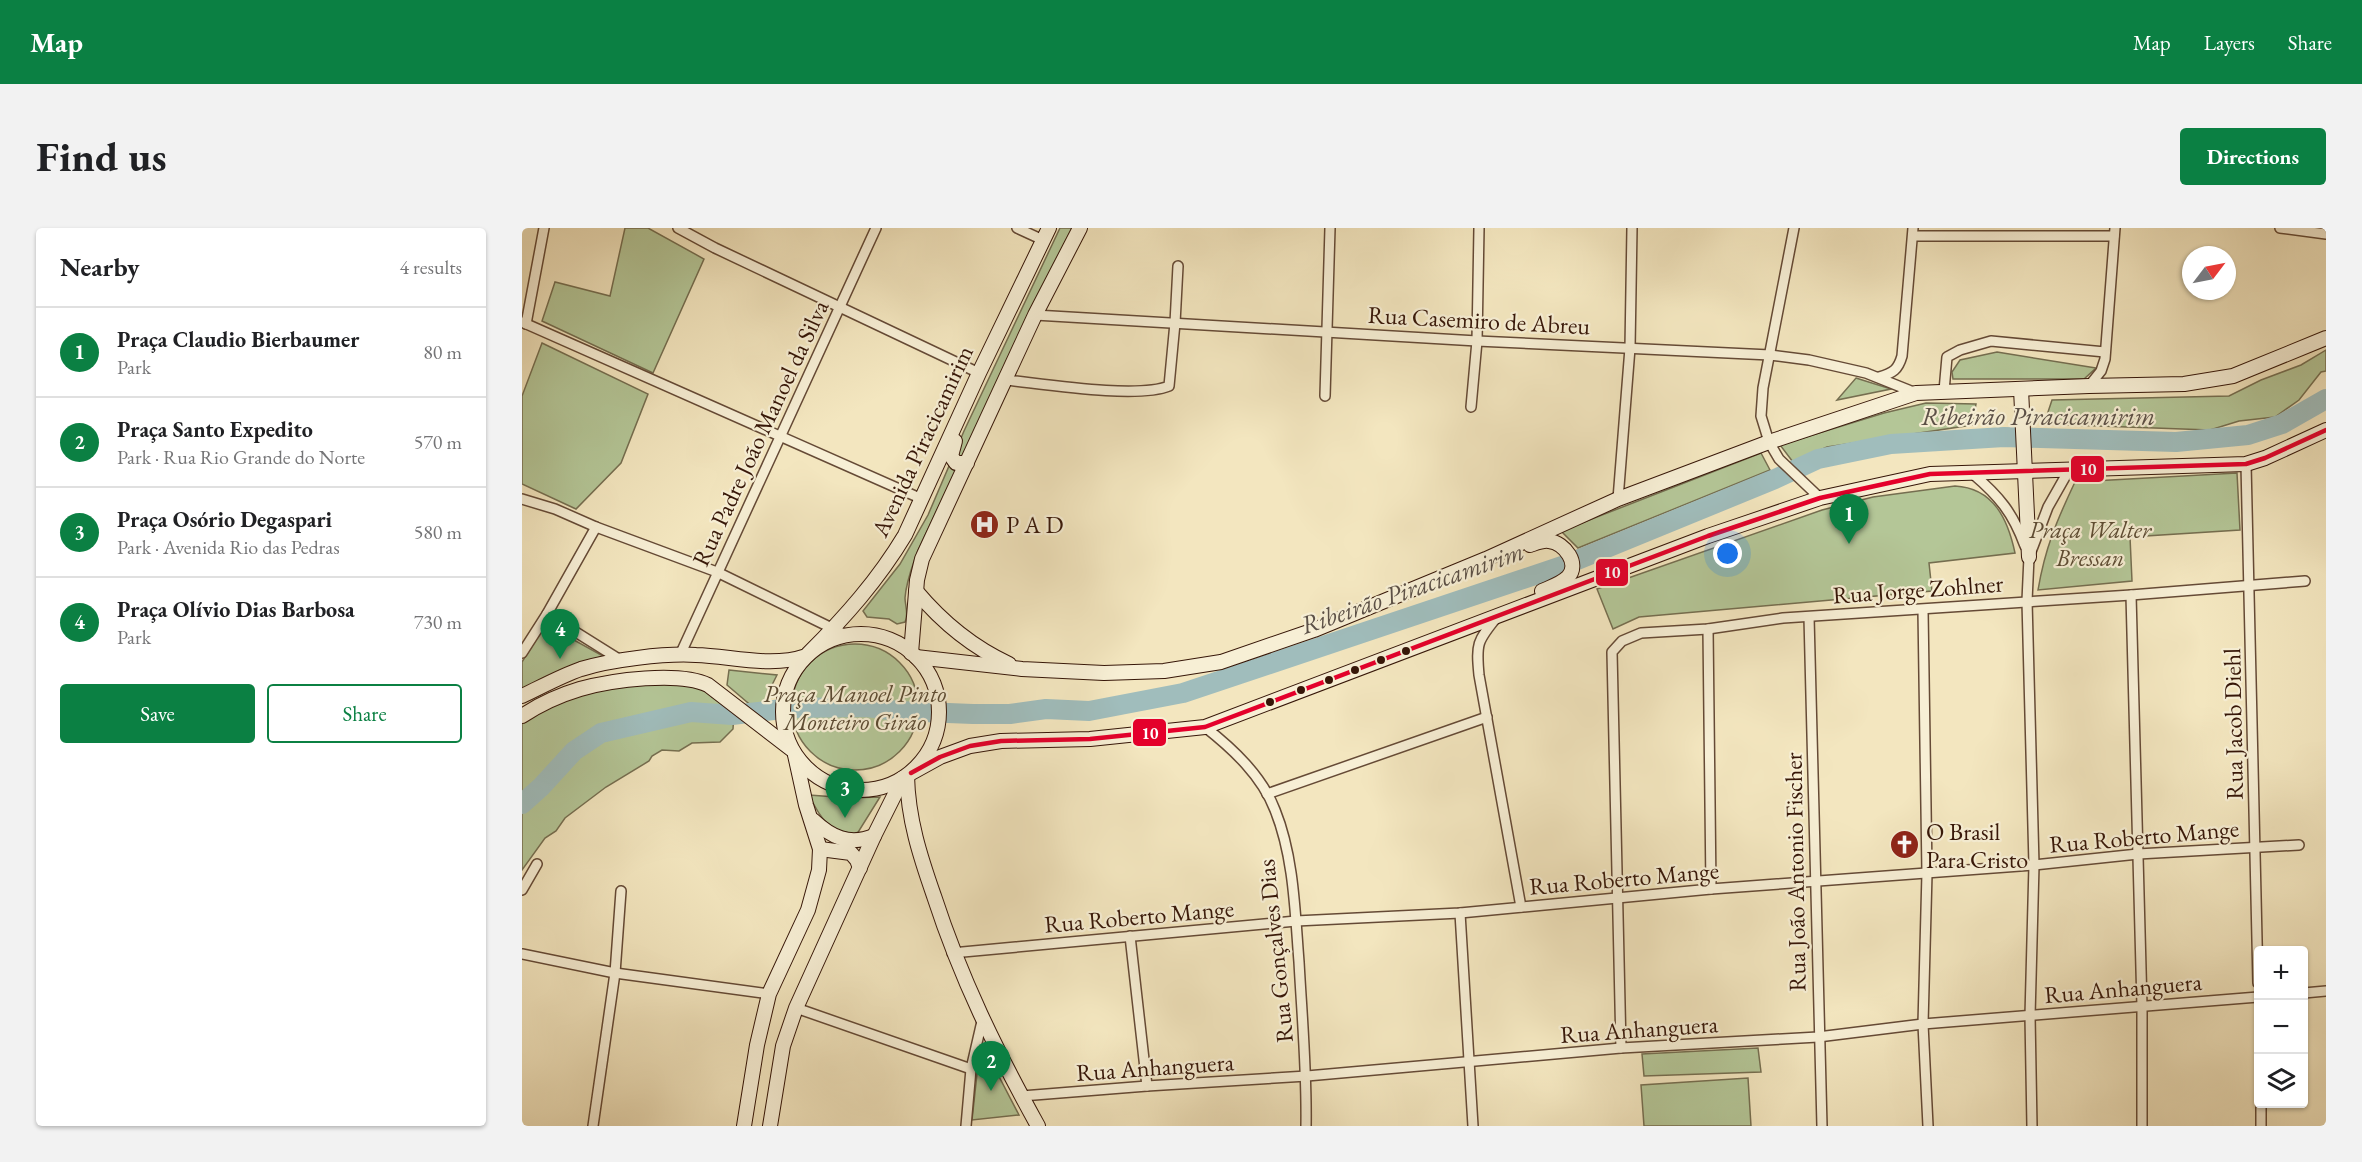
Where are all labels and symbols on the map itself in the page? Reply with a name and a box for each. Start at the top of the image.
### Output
north arrow [2182,246,2236,300]
street label: Rua Padre João Manoel da Silva [685,295,836,571]
street label: Rua Casemiro de Abreu [1367,299,1591,341]
street label: Avenida Piracicamirim [864,340,980,543]
water label: Ribeirão Piracicamirim [1921,399,2155,433]
line badge: 10 [2070,455,2105,483]
text: 10 [2080,459,2097,480]
pin: 1 [1830,494,1868,544]
hospital icon: P A D [969,508,1001,540]
place label: P A D [1006,509,1064,540]
park label: Praça Walter Bressan [2029,514,2153,573]
water label: Ribeirão Piracicamirim [1296,534,1528,642]
your location [1713,539,1742,568]
line badge: 10 [1595,558,1629,587]
text: 10 [1604,562,1621,583]
street label: Rua Jorge Zohlner [1832,568,2004,610]
pin: 4 [540,610,579,659]
unlabelled marker [1400,645,1412,657]
street label: Rua Jacob Diehl [2216,648,2250,800]
unlabelled marker [1375,654,1387,666]
unlabelled marker [1349,664,1361,676]
unlabelled marker [1323,674,1335,686]
park label: Praça Manoel Pinto Monteiro Girão [764,678,946,737]
unlabelled marker [1295,684,1307,696]
unlabelled marker [1264,696,1276,708]
line badge: 10 [1132,718,1167,747]
text: 10 [1142,723,1159,744]
street label: Rua João Antonio Fischer [1777,752,1813,992]
pin: 3 [826,768,864,818]
street label: Rua Roberto Mange [2048,812,2240,860]
place label: O Brasil Para Cristo [1926,816,2028,875]
church icon: O Brasil Para Cristo [1889,829,1921,861]
street label: Rua Roberto Mange [1528,854,1720,902]
street label: Rua Gonçalves Dias [1250,858,1300,1044]
street label: Rua Roberto Mange [1043,892,1235,940]
street label: Rua Anhanguera [2043,966,2203,1010]
street label: Rua Anhanguera [1559,1008,1719,1050]
pin: 2 [972,1042,1010,1091]
street label: Rua Anhanguera [1075,1046,1235,1088]

